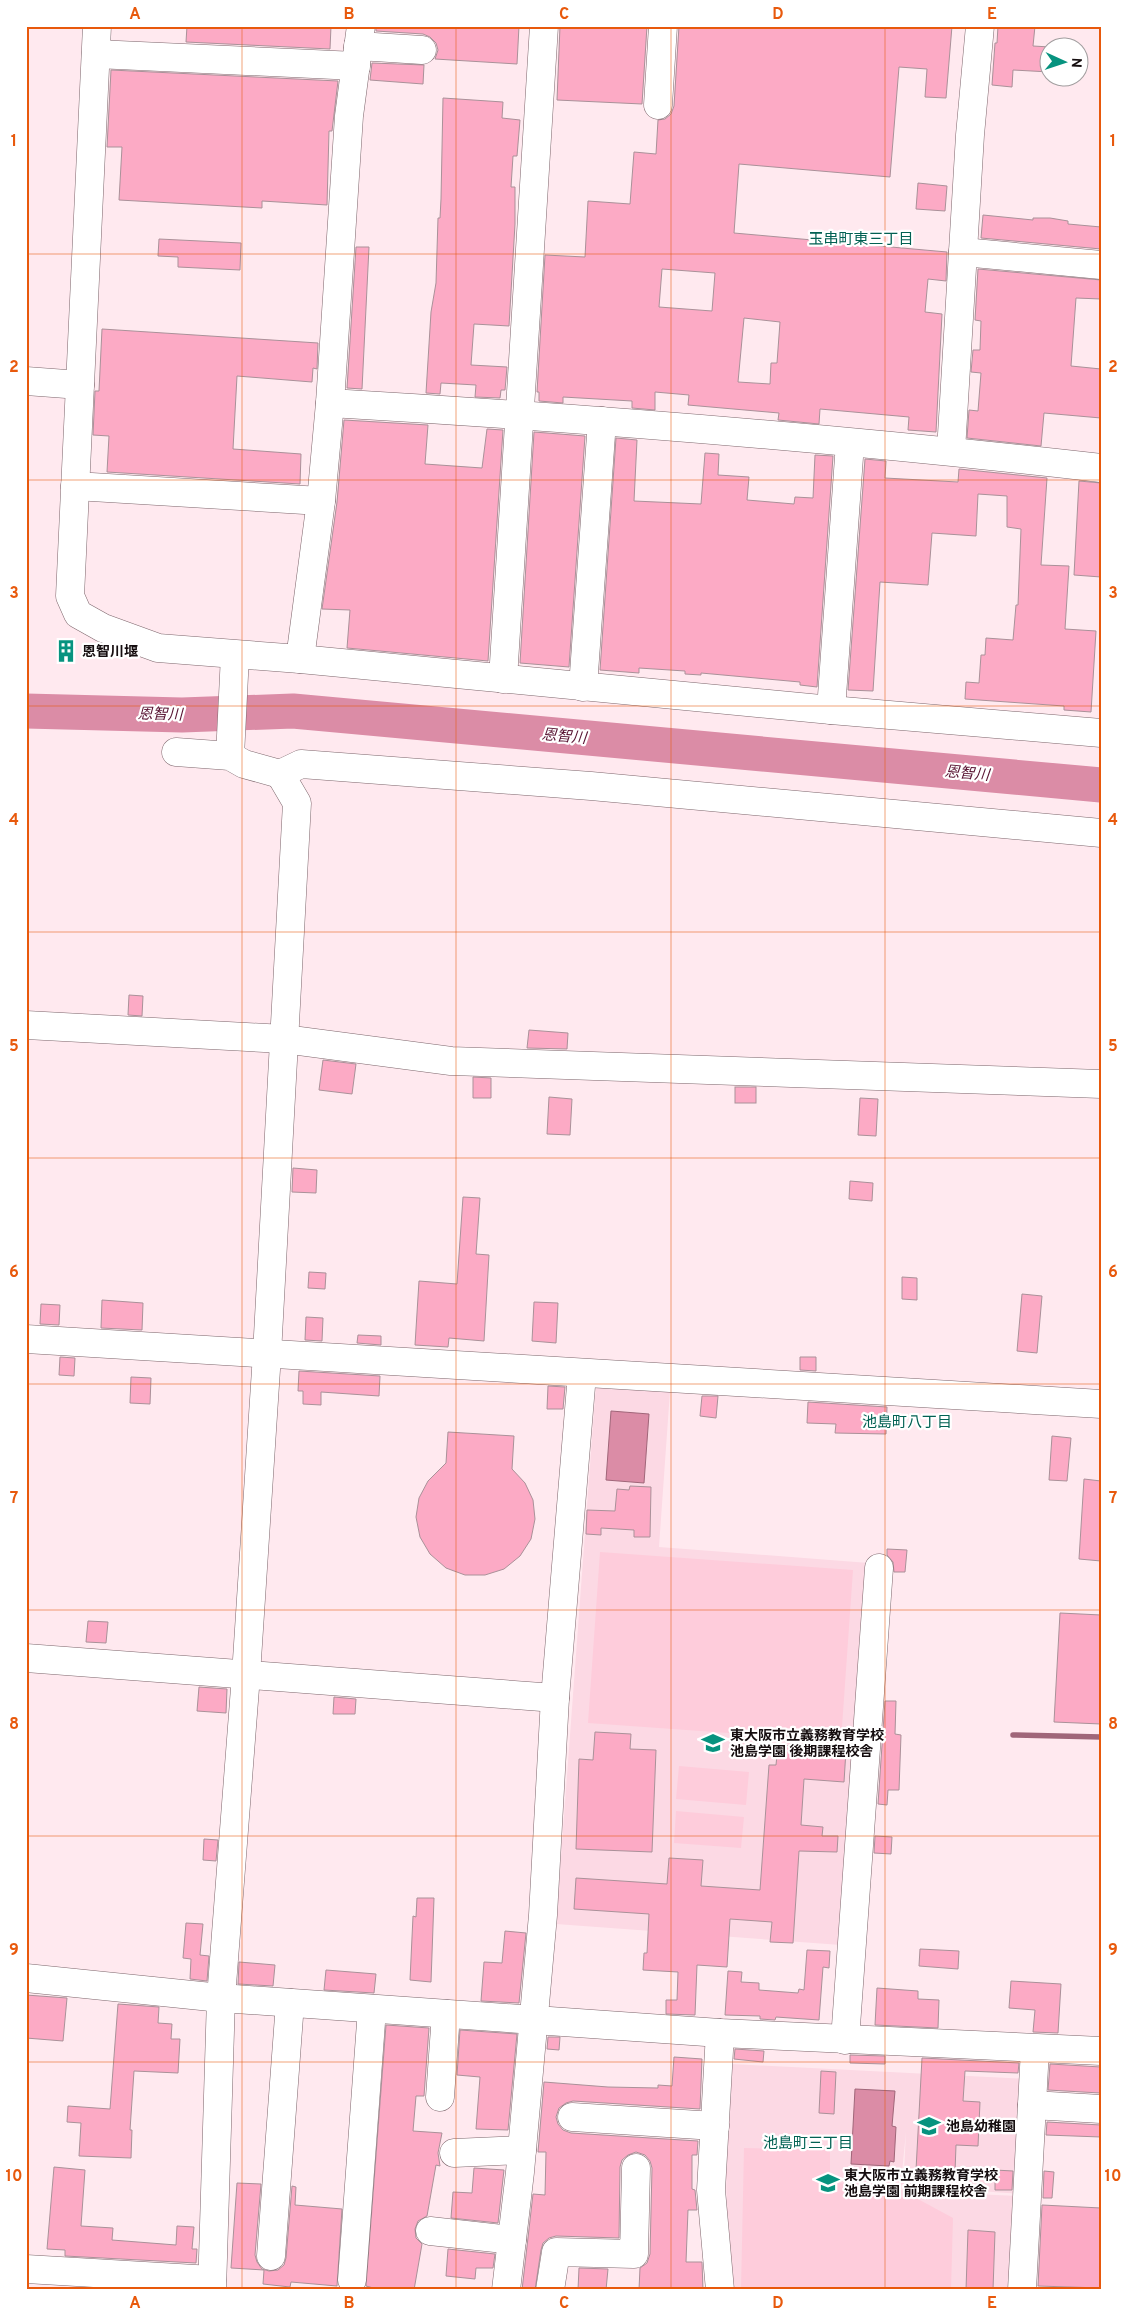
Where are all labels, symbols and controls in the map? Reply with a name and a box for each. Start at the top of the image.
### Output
text: A [129,5,141,25]
text: B [343,5,355,25]
text: C [559,5,569,25]
text: D [772,5,784,25]
text: E [987,5,997,25]
north arrow [1040,38,1090,88]
text: N [1067,57,1084,68]
text: 1 [11,132,17,152]
text: 1 [1110,132,1116,152]
district label: 玉串町東三丁目 [808,231,914,250]
text: 2 [9,358,19,378]
text: 2 [1108,358,1118,378]
text: 3 [9,584,19,604]
text: 3 [1108,584,1118,604]
building icon: 恩智川堰 [53,638,79,664]
place label: 恩智川堰 [82,643,138,661]
water label: 恩智川 [137,706,185,725]
water label: 恩智川 [541,726,589,749]
water label: 恩智川 [944,763,992,786]
text: 4 [9,811,19,831]
text: 4 [1108,811,1118,831]
text: 5 [9,1037,19,1057]
text: 5 [1108,1037,1118,1057]
text: 6 [9,1263,19,1283]
text: 6 [1108,1263,1118,1283]
district label: 池島町八丁目 [862,1414,952,1433]
text: 7 [10,1489,18,1509]
text: 7 [1109,1489,1117,1509]
text: 8 [9,1715,19,1735]
text: 8 [1108,1715,1118,1735]
place label: 東大阪市立義務教育学校 池島学園 後期課程校舎 [730,1728,884,1761]
school or university icon: 東大阪市立義務教育学校 池島学園 後期課程校舎 [700,1730,726,1756]
text: 9 [9,1941,19,1961]
text: 9 [1108,1941,1118,1961]
school or university icon: 池島幼稚園 [916,2113,942,2139]
place label: 池島幼稚園 [946,2118,1016,2136]
district label: 池島町三丁目 [763,2135,853,2154]
text: 10 [6,2167,22,2187]
text: 10 [1105,2167,1121,2187]
place label: 東大阪市立義務教育学校 池島学園 前期課程校舎 [844,2168,998,2201]
school or university icon: 東大阪市立義務教育学校 池島学園 前期課程校舎 [815,2170,841,2196]
text: A [129,2294,141,2314]
text: B [343,2294,355,2314]
text: C [559,2294,569,2314]
text: D [772,2294,784,2314]
text: E [987,2294,997,2314]

